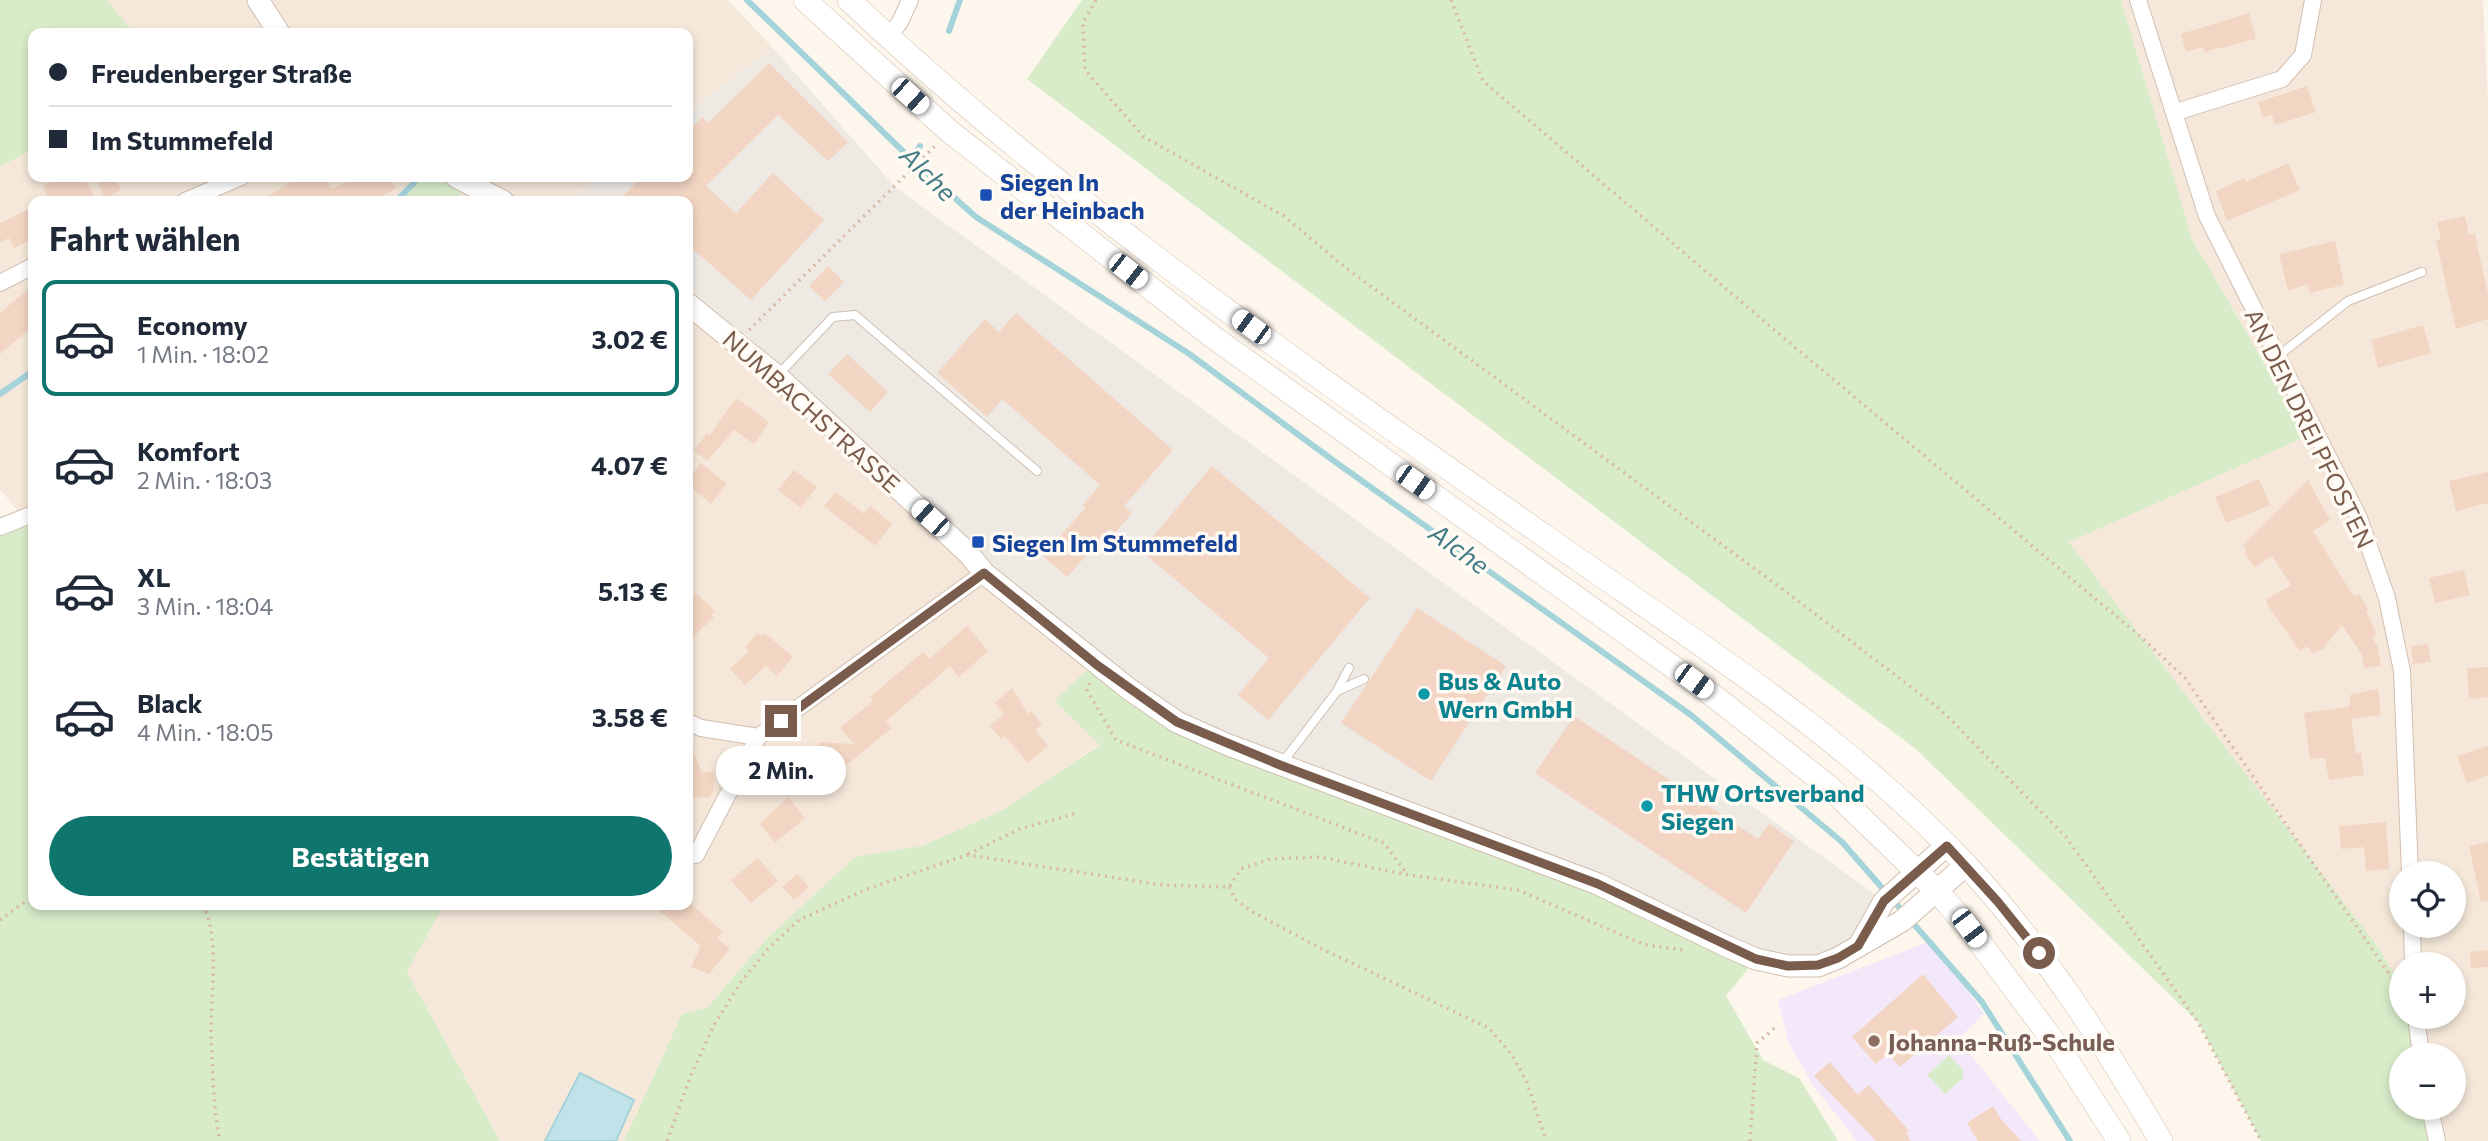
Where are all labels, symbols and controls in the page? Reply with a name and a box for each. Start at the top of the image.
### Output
text: Freudenberger Straße [91,57,352,88]
car [888,74,933,118]
text: Im Stummefeld [91,124,273,155]
water label: Alche [894,138,964,207]
place label: Siegen In der Heinbach [1000,167,1145,224]
marker: Siegen In der Heinbach [978,187,994,203]
text: Fahrt wählen [49,218,241,258]
car [1105,250,1152,292]
street label: AN DEN DREI PFOSTEN [2239,303,2381,553]
car [1228,306,1275,348]
icon: car [53,307,116,370]
text: Economy [137,309,248,340]
text: 3.02 € [592,323,668,354]
street label: NUMBACHSTRASSE [717,324,907,498]
text: 1 Min. · 18:02 [137,340,269,368]
icon: car [53,433,116,496]
text: Komfort [137,435,240,466]
text: 4.07 € [591,449,668,480]
car [1392,461,1439,503]
text: 2 Min. · 18:03 [137,466,272,494]
car [908,496,953,540]
water label: Alche [1423,515,1496,580]
place label: Siegen Im Stummefeld [992,528,1238,557]
marker: Siegen Im Stummefeld [970,534,986,550]
icon: car [53,559,116,622]
text: XL [137,561,171,592]
text: 5.13 € [598,575,668,606]
text: 3 Min. · 18:04 [137,592,273,620]
car [1671,660,1718,702]
place label: Bus & Auto Wern GmbH [1438,666,1573,723]
icon: car [53,685,116,748]
marker: Bus & Auto Wern GmbH [1416,686,1432,702]
text: Black [137,687,203,718]
text: 3.58 € [592,701,668,732]
route end [765,705,797,737]
text: 4 Min. · 18:05 [137,718,273,746]
callout: 2 Min. [716,746,846,794]
text: 2 Min. [748,756,814,784]
place label: THW Ortsverband Siegen [1661,778,1865,835]
marker: THW Ortsverband Siegen [1639,798,1655,814]
button: Bestätigen [49,816,672,896]
map controls [2389,861,2466,1120]
button: locate [2389,861,2466,938]
car [1948,905,1991,951]
route start [2023,937,2055,969]
button: + [2389,952,2466,1029]
place label: Johanna-Ruß-Schule [1888,1027,2115,1056]
marker: Johanna-Ruß-Schule [1866,1033,1882,1049]
button: − [2389,1043,2466,1120]

